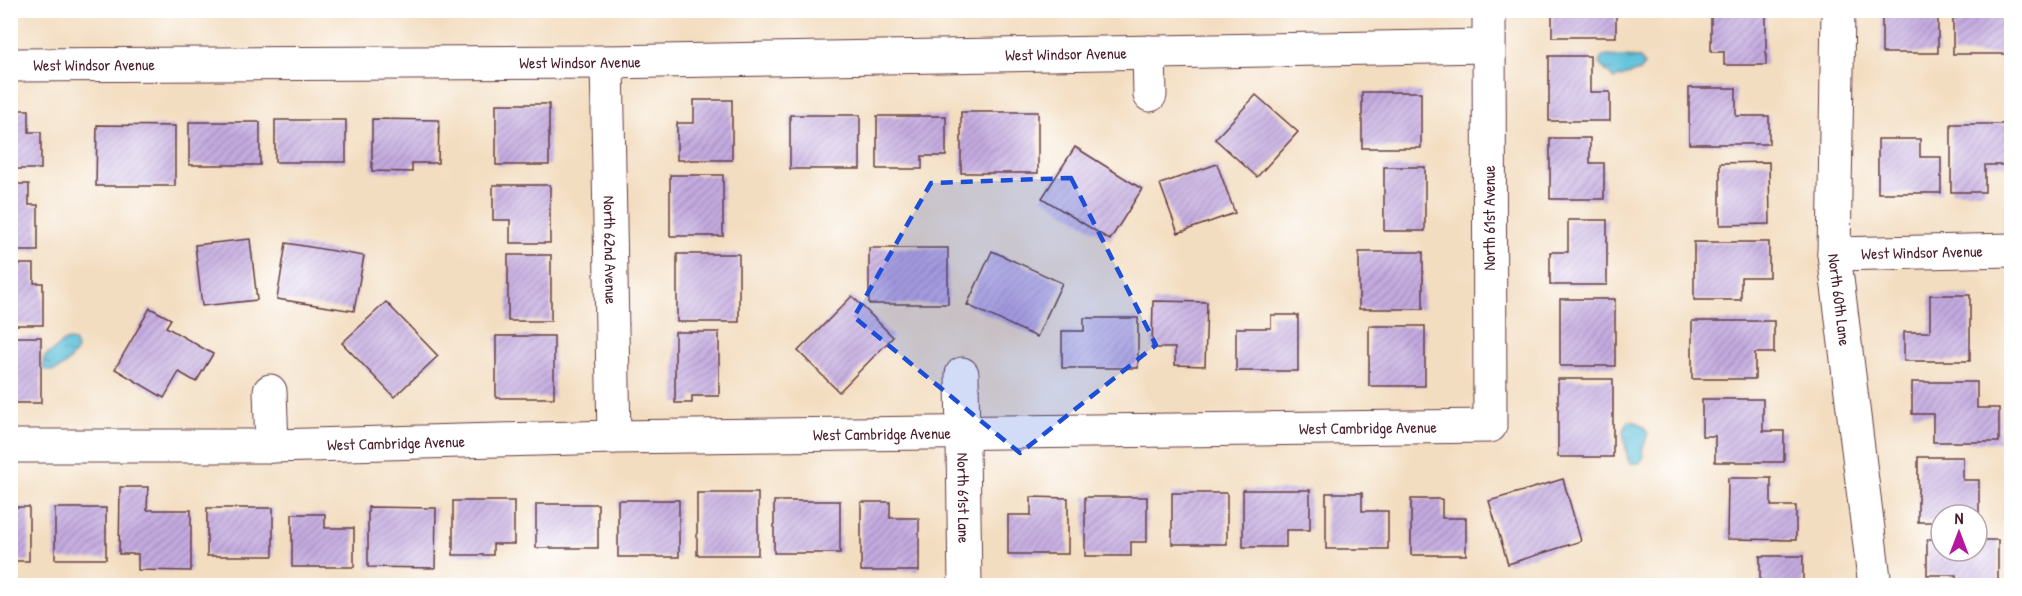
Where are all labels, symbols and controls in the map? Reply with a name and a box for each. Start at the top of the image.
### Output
street label: West Windsor Avenue [1005,42,1128,66]
street label: West Windsor Avenue [519,50,642,73]
street label: West Windsor Avenue [33,53,155,76]
street label: North 61st Avenue [1478,165,1500,271]
street label: North 62nd Avenue [598,195,623,305]
street label: West Windsor Avenue [1861,240,1984,264]
street label: North 60th Lane [1823,252,1856,347]
street label: West Cambridge Avenue [1299,416,1438,439]
street label: West Cambridge Avenue [813,422,952,446]
street label: West Cambridge Avenue [327,430,466,456]
street label: North 61st Lane [952,453,975,544]
north arrow [1929,503,1989,563]
text: N [1955,507,1964,529]

